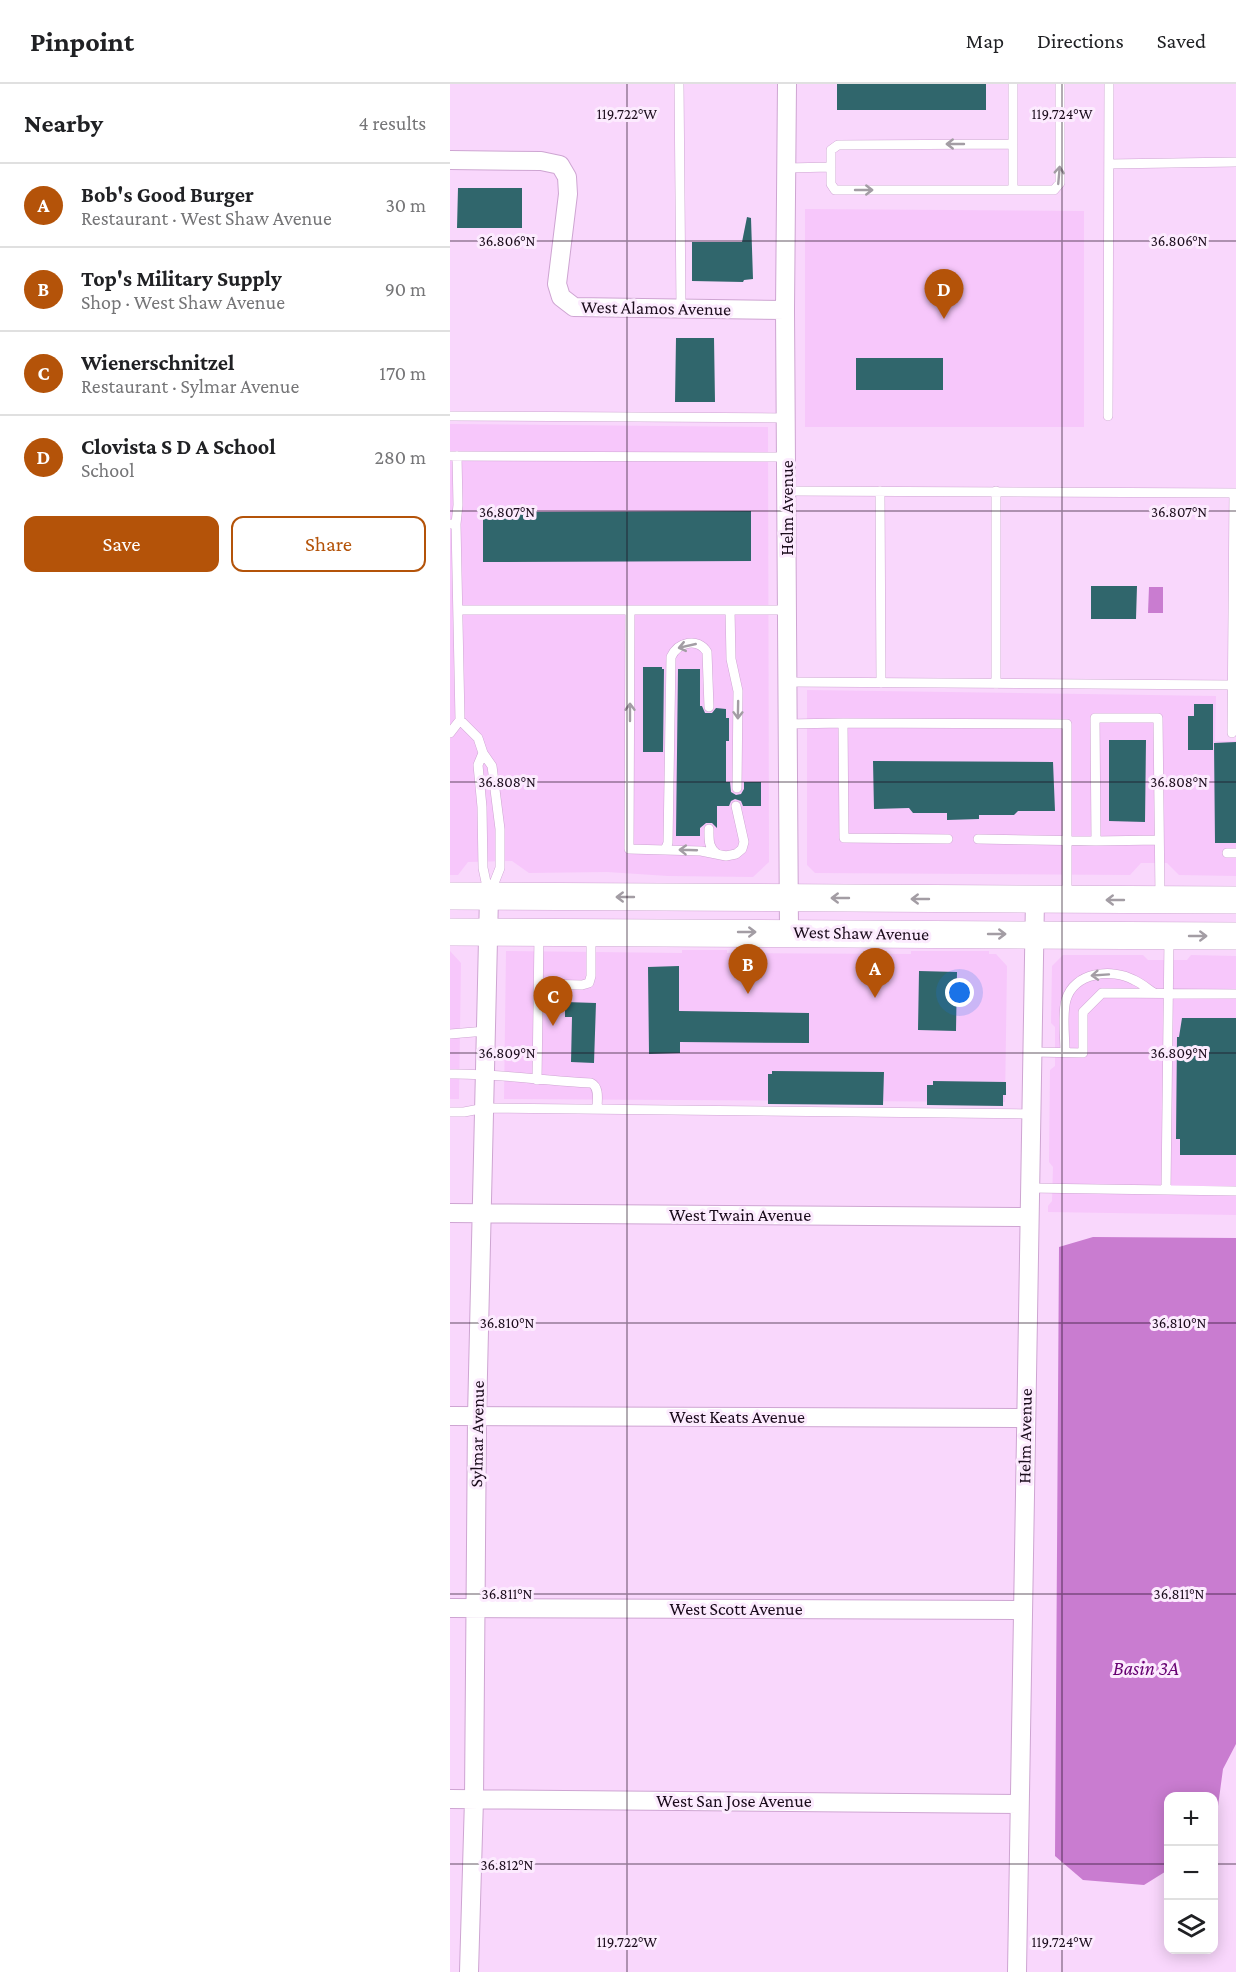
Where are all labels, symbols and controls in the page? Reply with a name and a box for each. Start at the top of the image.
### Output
text: Pinpoint [30,26,134,57]
text: Map [966,29,1004,53]
text: Directions [1037,29,1124,53]
text: Saved [1157,29,1206,53]
text: 119.722°W [597,106,657,122]
text: 119.724°W [1032,106,1093,122]
text: Nearby [24,109,103,138]
text: 4 results [359,112,426,134]
one-way arrow [945,139,965,150]
one-way arrow [1054,166,1065,185]
text: Bob's Good Burger [81,182,254,207]
one-way arrow [853,184,873,196]
text: A [38,194,49,216]
text: 30 m [385,194,426,216]
text: Restaurant · West Shaw Avenue [81,207,332,229]
text: 36.806°N [479,233,535,249]
text: 36.806°N [1151,233,1207,249]
text: Top's Military Supply [81,266,282,291]
pin: D [924,270,964,319]
text: B [38,278,49,300]
text: 90 m [385,278,426,300]
text: Shop · West Shaw Avenue [81,291,285,313]
street label: West Alamos Avenue [581,297,731,319]
text: Wienerschnitzel [81,350,234,375]
text: C [37,362,50,384]
text: 170 m [379,362,426,384]
text: Restaurant · Sylmar Avenue [81,375,299,397]
text: Clovista S D A School [81,434,276,459]
text: D [37,446,50,468]
text: 280 m [375,446,426,468]
text: School [81,459,134,481]
street label: Helm Avenue [777,460,797,556]
text: 36.807°N [479,504,535,520]
text: 36.807°N [1151,504,1207,520]
button: Save [24,516,219,572]
button: Share [231,516,426,572]
one-way arrow [678,641,697,652]
one-way arrow [732,699,744,719]
one-way arrow [624,703,636,723]
text: 36.808°N [478,774,536,790]
text: 36.808°N [1150,774,1208,790]
one-way arrow [678,845,698,856]
one-way arrow [616,891,636,903]
one-way arrow [830,892,850,904]
one-way arrow [910,893,930,905]
one-way arrow [1105,894,1125,906]
street label: West Shaw Avenue [793,922,929,944]
one-way arrow [737,926,757,938]
one-way arrow [987,928,1007,940]
one-way arrow [1187,930,1207,942]
pin: B [728,944,768,994]
pin: A [856,948,894,998]
one-way arrow [1091,970,1111,981]
pin: C [534,976,572,1026]
your location [945,978,974,1007]
text: 36.809°N [478,1045,536,1061]
text: 36.809°N [1150,1045,1208,1061]
street label: West Twain Avenue [669,1205,811,1225]
text: 36.810°N [480,1315,534,1331]
text: 36.810°N [1152,1315,1206,1331]
street label: Sylmar Avenue [466,1380,488,1488]
street label: Helm Avenue [1014,1388,1036,1484]
street label: West Keats Avenue [669,1407,805,1427]
text: 36.811°N [482,1586,533,1602]
text: 36.811°N [1154,1586,1205,1602]
street label: West Scott Avenue [669,1599,803,1619]
water label: Basin 3A [1113,1657,1179,1679]
street label: West San Jose Avenue [656,1791,812,1811]
map controls [1164,1792,1218,1954]
button: + [1164,1792,1218,1846]
button: − [1164,1846,1218,1900]
text: 36.812°N [480,1857,534,1873]
button: layers [1164,1900,1218,1954]
text: 119.722°W [597,1934,657,1950]
text: 119.724°W [1032,1934,1093,1950]

